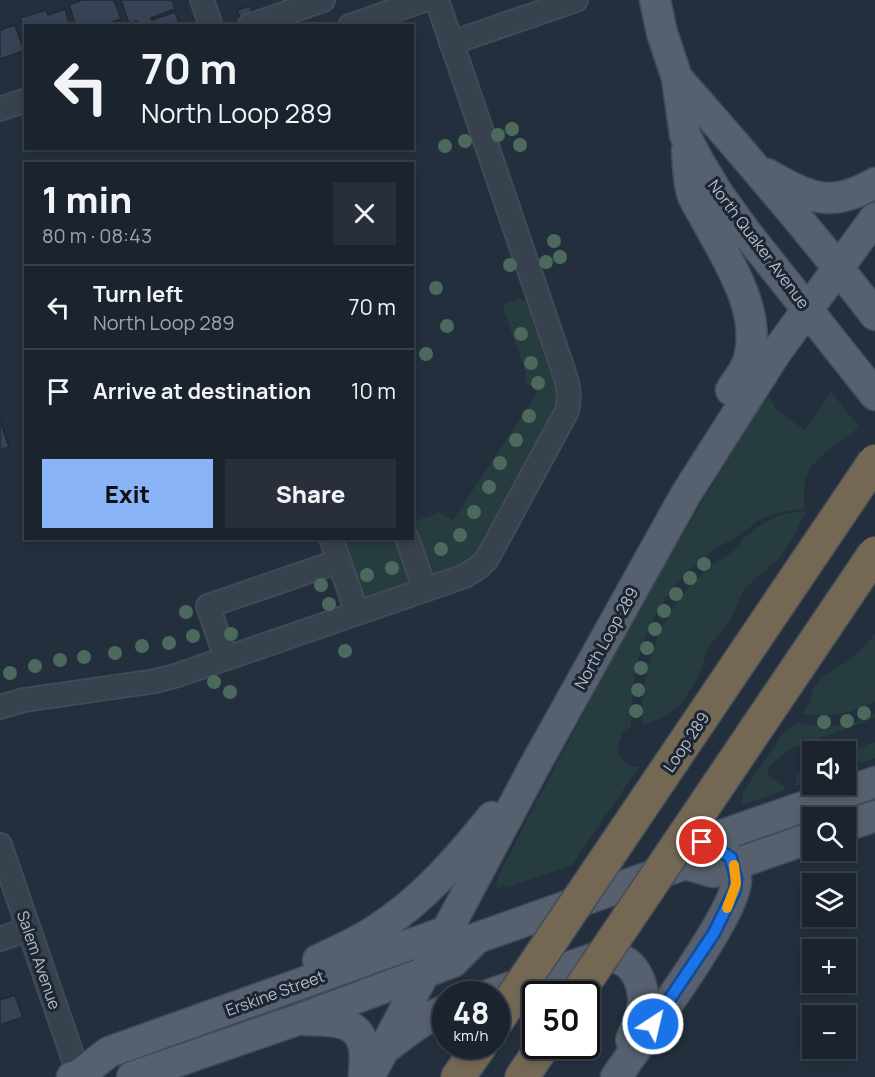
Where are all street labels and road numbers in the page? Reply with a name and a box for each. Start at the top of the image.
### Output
street label: North Quaker Avenue [703,175,815,313]
street label: North Loop 289 [569,583,643,693]
street label: Loop 289 [658,708,714,776]
street label: Salem Avenue [12,908,66,1012]
street label: Erskine Street [223,965,327,1021]

